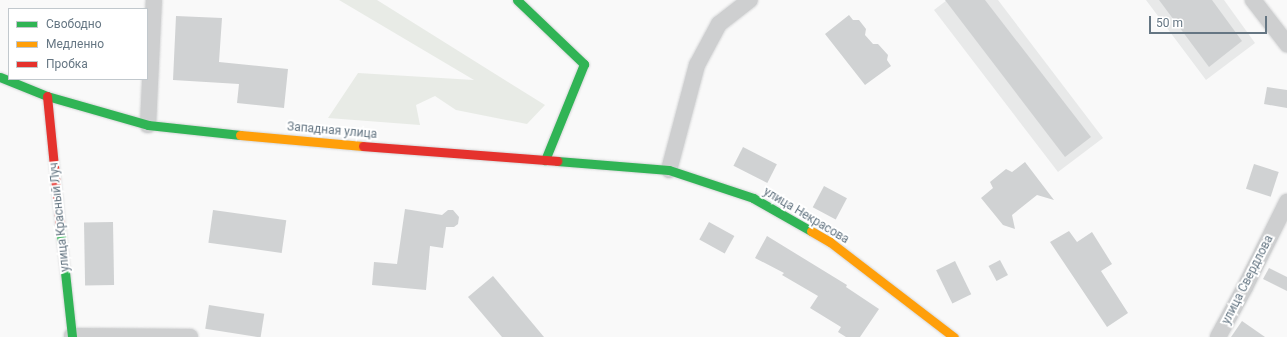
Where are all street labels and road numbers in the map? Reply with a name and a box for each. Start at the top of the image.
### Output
street label: Западная улица [286,120,378,142]
street label: улица Красный Луч [47,162,73,272]
street label: улица Некрасова [761,185,851,247]
street label: улица Свердлова [1219,233,1277,327]

